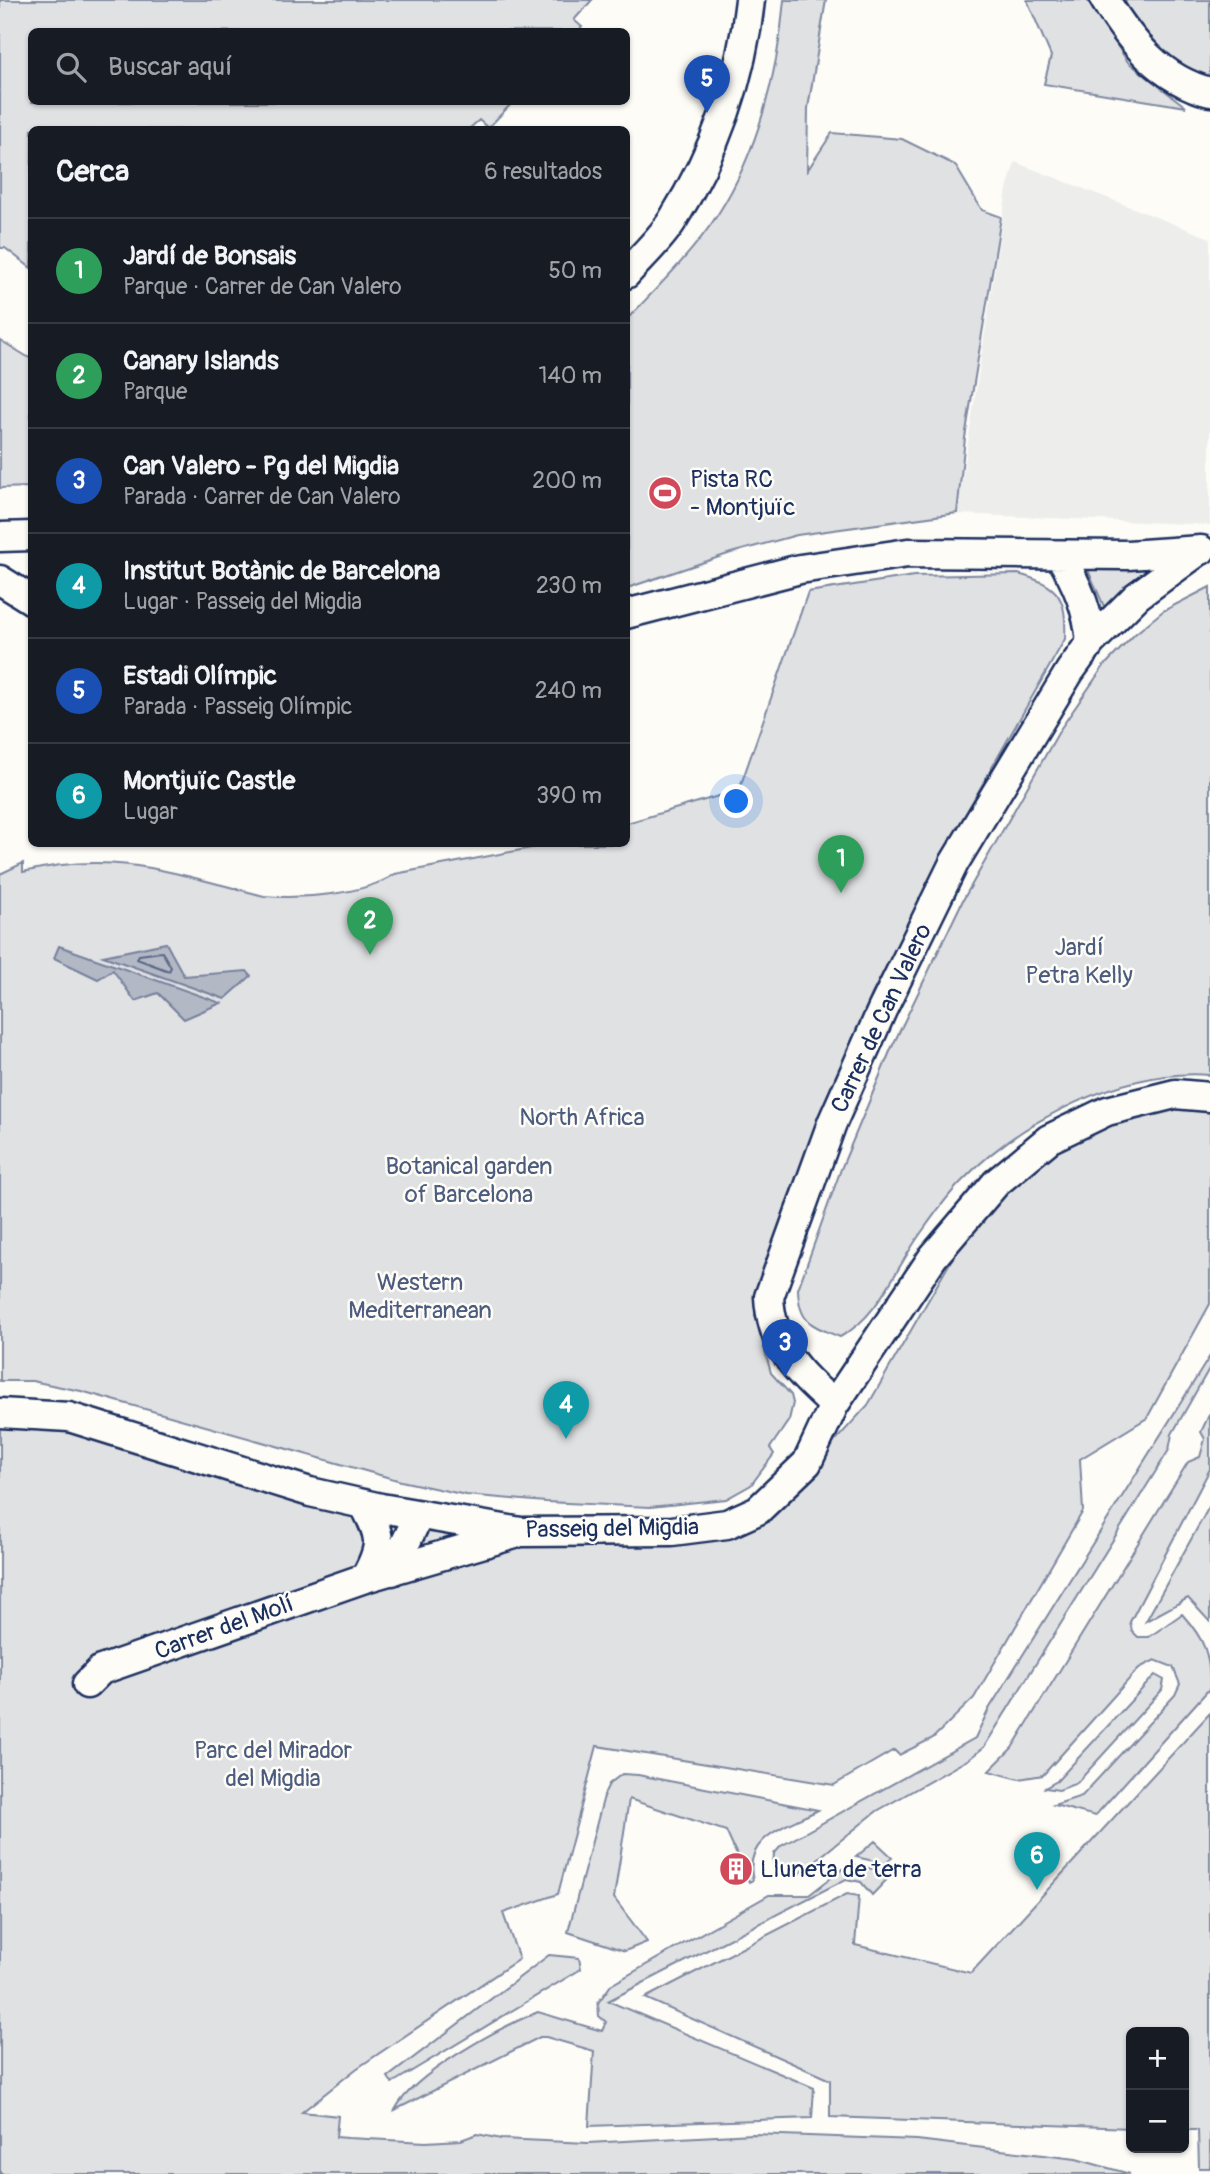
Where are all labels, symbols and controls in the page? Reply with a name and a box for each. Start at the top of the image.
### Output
search box [28,28,630,105]
icon: search [52,48,90,86]
text: Buscar aquí [108,51,232,83]
pin: 5 [684,55,730,113]
text: Cerca [56,153,129,190]
text: 6 resultados [484,157,602,186]
text: Jardí de Bonsais [123,240,296,272]
text: 1 [75,256,84,285]
text: 50 m [548,256,602,285]
text: Parque · Carrer de Can Valero [123,272,402,301]
text: Canary Islands [123,345,279,377]
text: 2 [73,361,85,390]
text: 140 m [539,361,602,390]
text: Parque [123,377,187,406]
text: Can Valero - Pg del Migdia [123,450,399,482]
place label: Pista RC - Montjuïc [690,465,795,522]
text: 3 [73,466,85,495]
text: 200 m [532,466,602,495]
sports icon: Pista RC - Montjuïc [646,474,684,512]
text: Parada · Carrer de Can Valero [123,482,401,511]
text: Institut Botànic de Barcelona [123,555,440,587]
text: 4 [72,571,86,600]
text: 230 m [536,571,602,600]
text: Lugar · Passeig del Migdia [123,587,362,616]
text: Estadi Olímpic [123,660,277,692]
text: 5 [73,676,85,705]
text: 240 m [535,676,602,705]
text: Parada · Passeig Olímpic [123,692,352,721]
text: Montjuïc Castle [123,765,295,797]
text: 6 [72,781,86,810]
text: 390 m [536,781,602,810]
your location [719,784,753,818]
text: Lugar [123,797,178,826]
pin: 1 [818,835,864,893]
pin: 2 [347,897,393,955]
street label: Carrer de Can Valero [825,919,938,1117]
park label: Jardí Petra Kelly [1025,933,1133,990]
park label: North Africa [519,1103,645,1132]
park label: Botanical garden of Barcelona [386,1152,552,1209]
park label: Western Mediterranean [348,1268,492,1325]
pin: 3 [762,1319,808,1377]
pin: 4 [543,1381,589,1439]
street label: Passeig del Migdia [525,1512,699,1545]
street label: Carrer del Molí [151,1589,298,1666]
park label: Parc del Mirador del Migdia [194,1736,353,1793]
pin: 6 [1014,1832,1060,1890]
building icon: Lluneta de terra [717,1850,755,1888]
place label: Lluneta de terra [760,1855,922,1884]
map controls [1126,2027,1189,2153]
button: + [1126,2027,1189,2090]
button: − [1126,2090,1189,2153]

